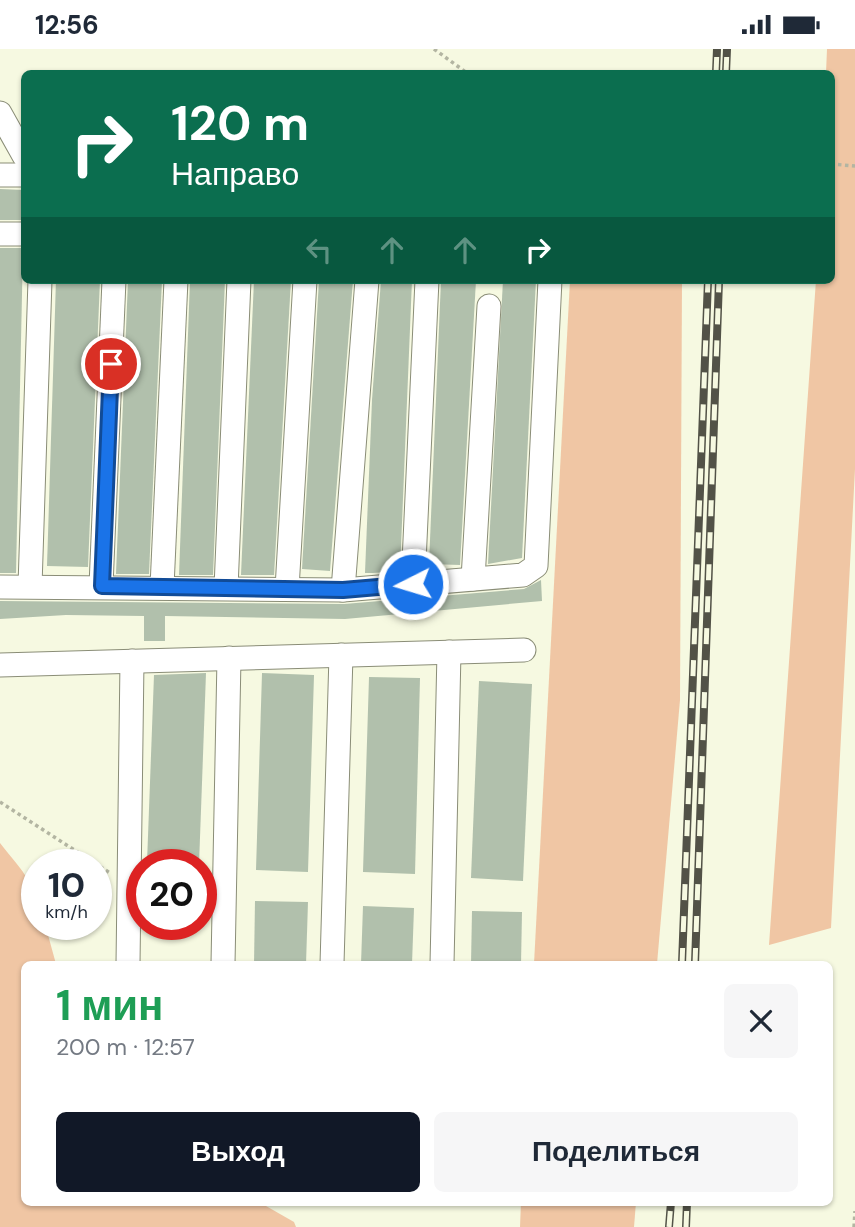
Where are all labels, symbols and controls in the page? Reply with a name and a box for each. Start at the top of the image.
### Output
text: 12:56 [35,8,99,42]
text: 120 m [171,91,309,155]
icon: right [56,98,147,189]
text: Направо [171,153,299,195]
icon: left [300,231,338,269]
icon: ahead [373,231,411,269]
icon: ahead [446,231,484,269]
icon: right [519,231,557,269]
pin [81,334,141,394]
icon: arrive [92,345,130,383]
position arrow [376,547,450,621]
speed limit sign: 20 [126,849,217,940]
text: 10 [48,862,85,908]
text: km/h [45,900,88,924]
text: 1 мин [56,978,163,1033]
button: close [724,984,798,1058]
text: 200 m · 12:57 [56,1032,195,1062]
button: Выход [56,1112,420,1192]
button: Поделиться [434,1112,798,1192]

